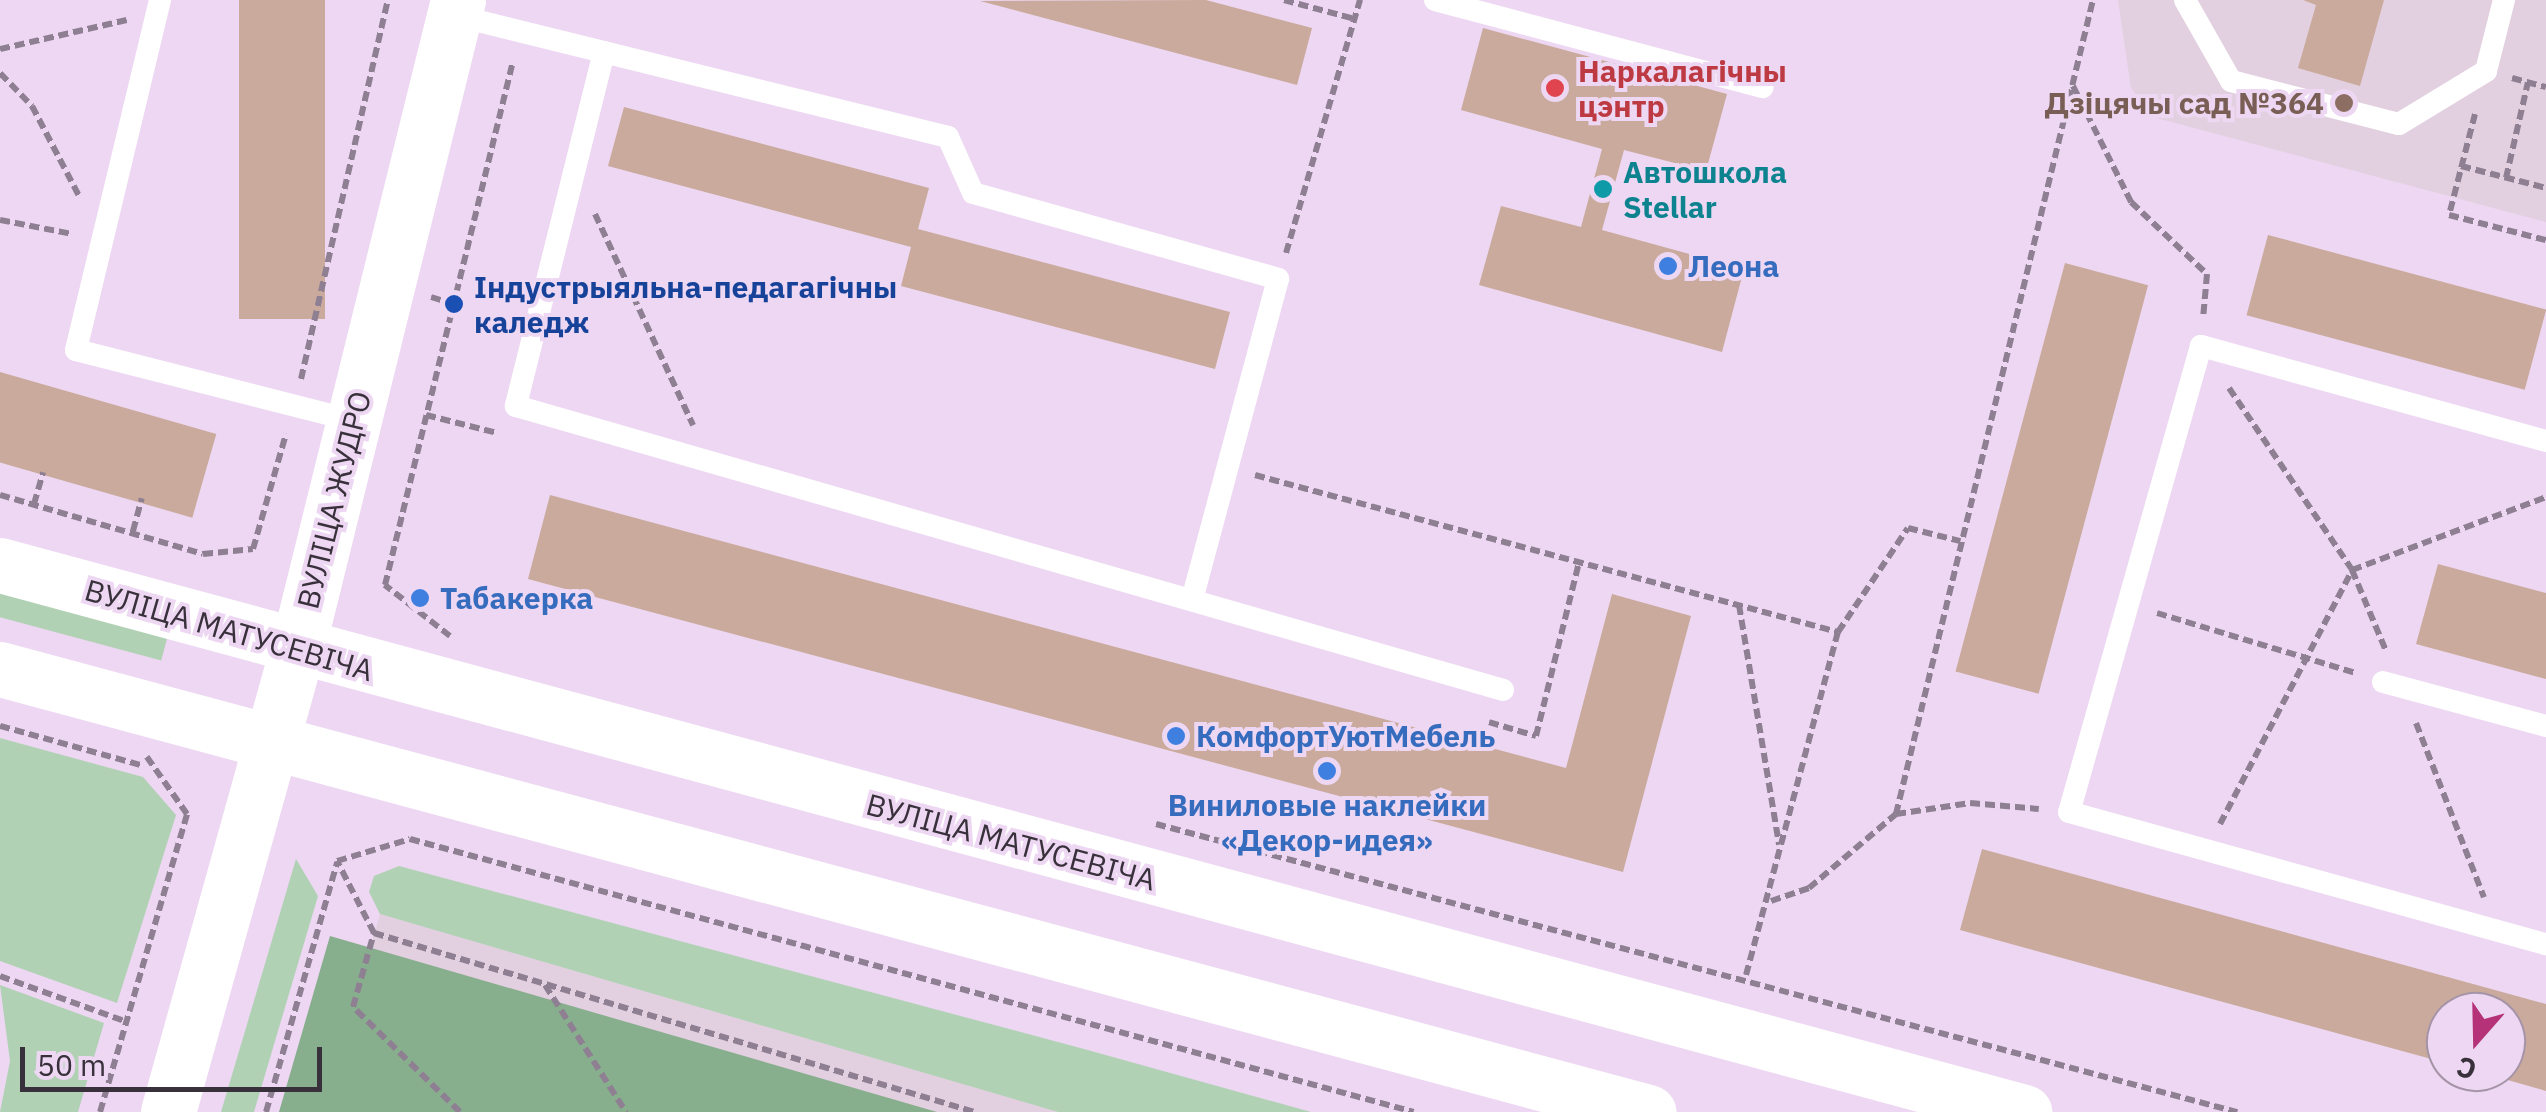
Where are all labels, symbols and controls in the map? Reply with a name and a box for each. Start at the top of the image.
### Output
place label: Наркалагічны цэнтр [1578,53,1787,124]
marker: Наркалагічны цэнтр [1542,75,1568,101]
place label: Дзіцячы сад №364 [2044,85,2324,121]
marker: Дзіцячы сад №364 [2333,92,2355,114]
place label: Автошкола Stellar [1623,154,1787,224]
marker: Автошкола Stellar [1592,178,1614,200]
place label: Леона [1688,248,1779,284]
marker: Леона [1657,255,1679,277]
place label: Індустрыяльна-педагагічны каледж [474,269,897,340]
marker: Індустрыяльна-педагагічны каледж [443,293,465,315]
street label: ВУЛІЦА ЖУДРО [290,387,378,613]
street label: ВУЛІЦА МАТУСЕВІЧА [81,572,377,688]
place label: Табакерка [440,580,593,616]
marker: Табакерка [409,587,431,609]
place label: КомфортУютМебель [1196,718,1495,754]
marker: КомфортУютМебель [1165,725,1187,747]
marker: Виниловые наклейки «Декор-идея» [1316,760,1338,782]
street label: ВУЛІЦА МАТУСЕВІЧА [862,786,1160,898]
place label: Виниловые наклейки «Декор-идея» [1168,787,1486,858]
north arrow [2426,992,2526,1092]
scale bar [25,1027,328,1089]
text: 50 m [37,1045,106,1084]
text: С [2451,1048,2481,1089]

